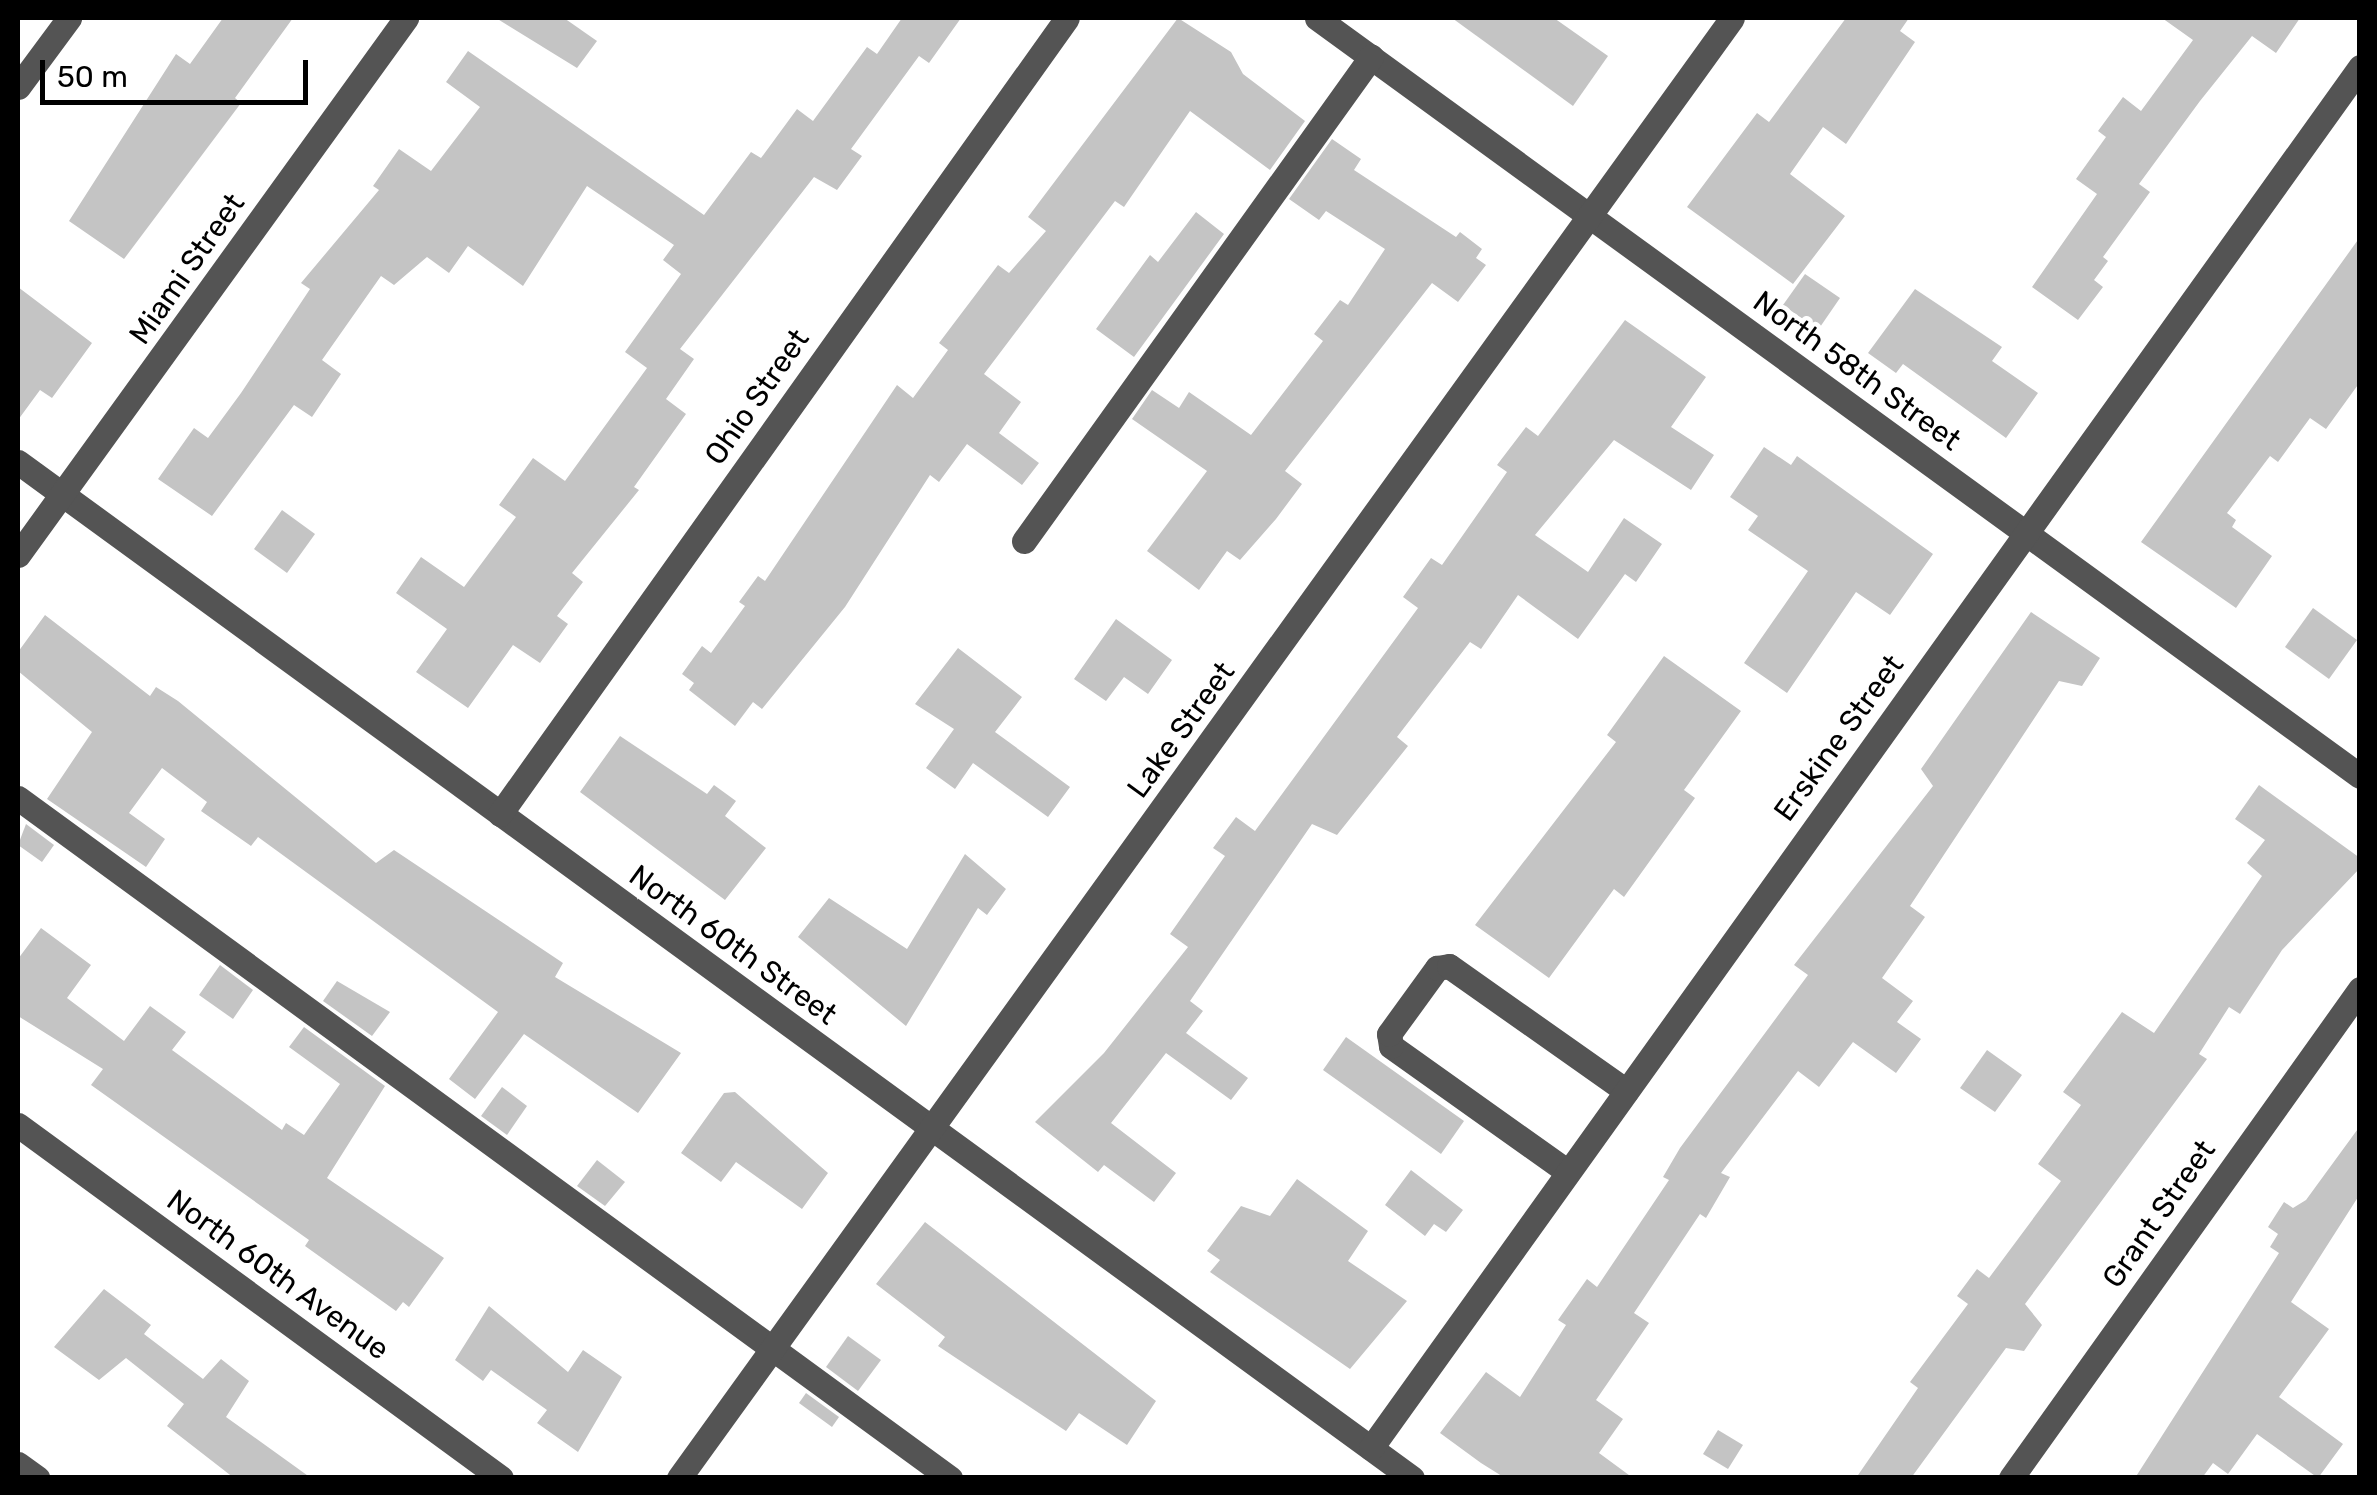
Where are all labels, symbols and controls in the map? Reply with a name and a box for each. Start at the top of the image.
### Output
scale bar [45,40,312,102]
text: 50 m [57,59,128,95]
street label: Miami Street [122,187,252,351]
street label: North 58th Street [1746,284,1968,458]
street label: Ohio Street [697,322,817,472]
street label: Erskine Street [1767,648,1911,828]
street label: Lake Street [1120,655,1242,805]
street label: North 60th Street [622,858,844,1032]
street label: Grant Street [2095,1133,2223,1295]
street label: North 60th Avenue [160,1182,396,1368]

